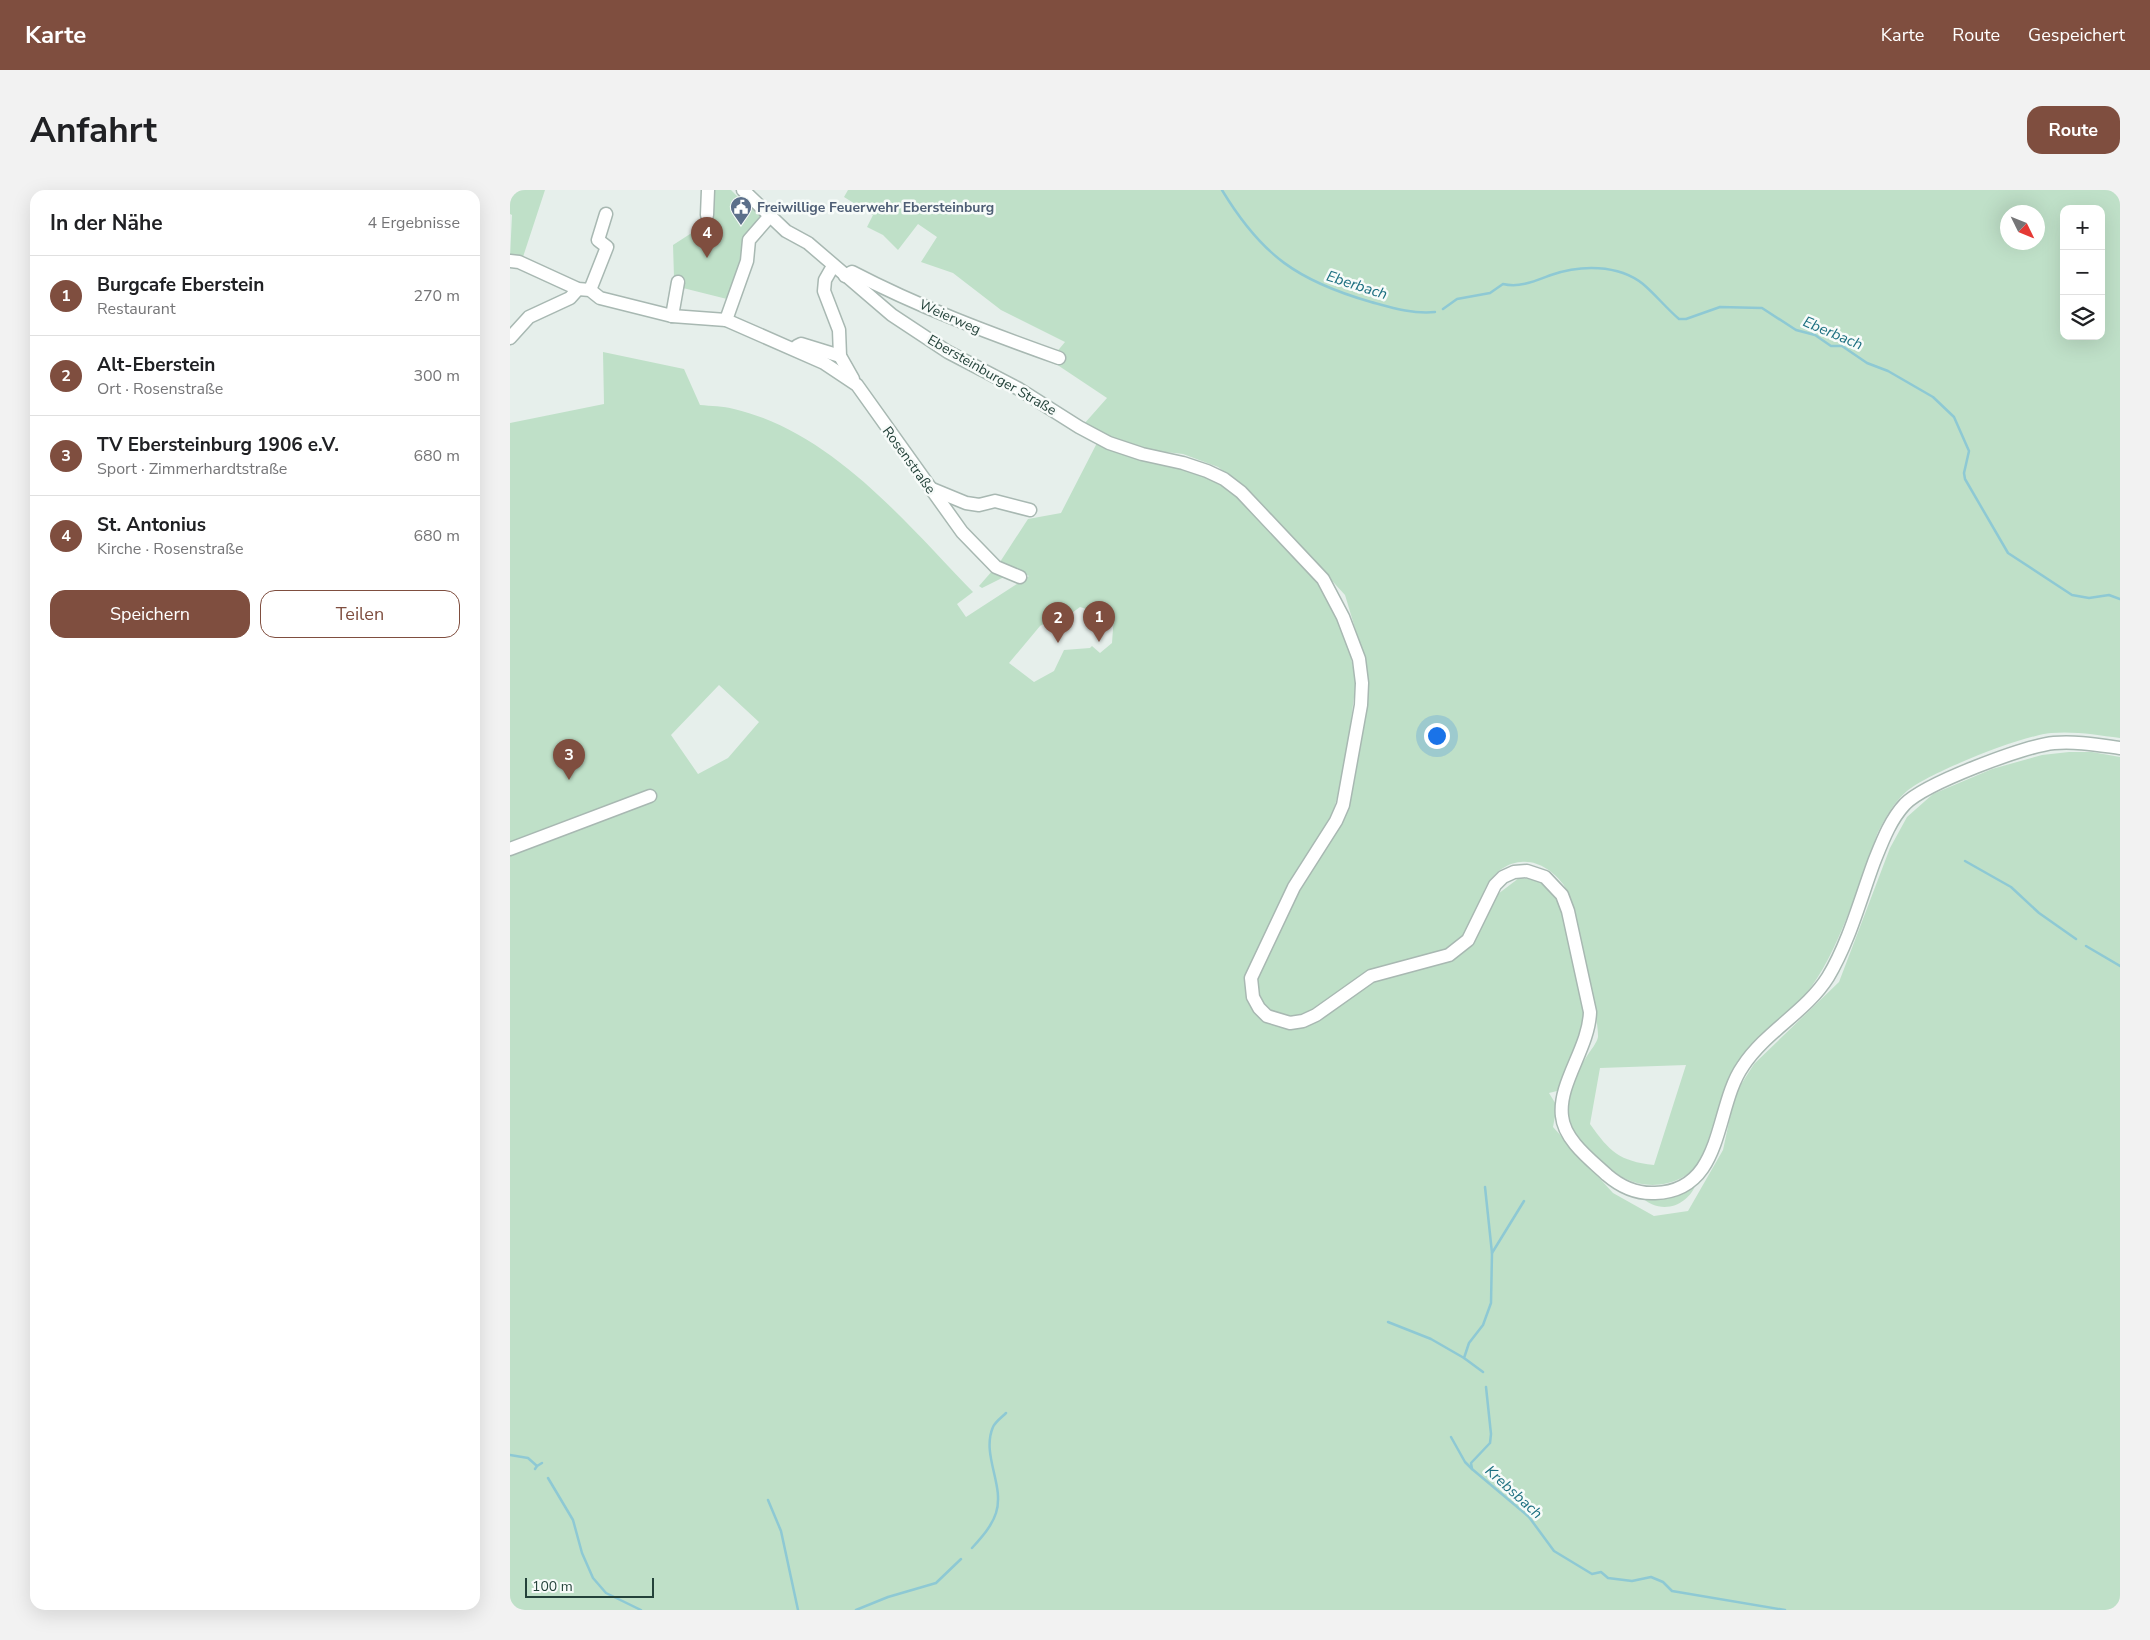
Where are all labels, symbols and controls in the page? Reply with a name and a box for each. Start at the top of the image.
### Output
text: Karte [25,19,86,51]
text: Karte [1881,23,1924,47]
text: Route [1952,23,2000,47]
text: Gespeichert [2028,23,2125,47]
button: Route [2027,106,2120,154]
text: Anfahrt [30,107,157,154]
public building icon: Freiwillige Feuerwehr Ebersteinburg [729,195,753,226]
place label: Freiwillige Feuerwehr Ebersteinburg [757,198,994,217]
north arrow [2000,205,2045,250]
map controls [2060,205,2105,340]
button: + [2060,205,2105,250]
text: In der Nähe [50,209,163,237]
text: 4 Ergebnisse [367,212,460,234]
pin: 4 [691,217,723,258]
button: − [2060,250,2105,295]
water label: Eberbach [1324,266,1390,304]
text: Burgcafe Eberstein [97,272,264,298]
text: 1 [61,285,71,307]
text: 270 m [413,285,460,307]
street label: Weierweg [916,295,984,339]
button: layers [2060,295,2105,340]
text: Restaurant [97,298,176,320]
water label: Eberbach [1800,311,1866,355]
street label: Ebersteinburger Straße [924,330,1060,420]
text: Alt-Eberstein [97,352,215,378]
text: 2 [61,365,71,387]
text: 300 m [413,365,460,387]
text: Ort · Rosenstraße [97,378,223,400]
street label: Rosenstraße [878,422,940,498]
text: TV Ebersteinburg 1906 e.V. [97,432,339,458]
text: 3 [61,445,71,467]
text: 680 m [413,445,460,467]
text: Sport · Zimmerhardtstraße [97,458,287,480]
text: St. Antonius [97,512,206,538]
text: 4 [61,525,71,547]
text: 680 m [413,525,460,547]
text: Kirche · Rosenstraße [97,538,244,560]
button: Speichern [50,590,250,638]
button: Teilen [260,590,460,638]
pin: 1 [1083,601,1115,642]
pin: 2 [1042,602,1074,643]
your location [1424,723,1450,749]
pin: 3 [553,739,585,780]
water label: Krebsbach [1481,1461,1547,1523]
scale bar [525,1575,654,1598]
text: 100 m [532,1577,573,1596]

